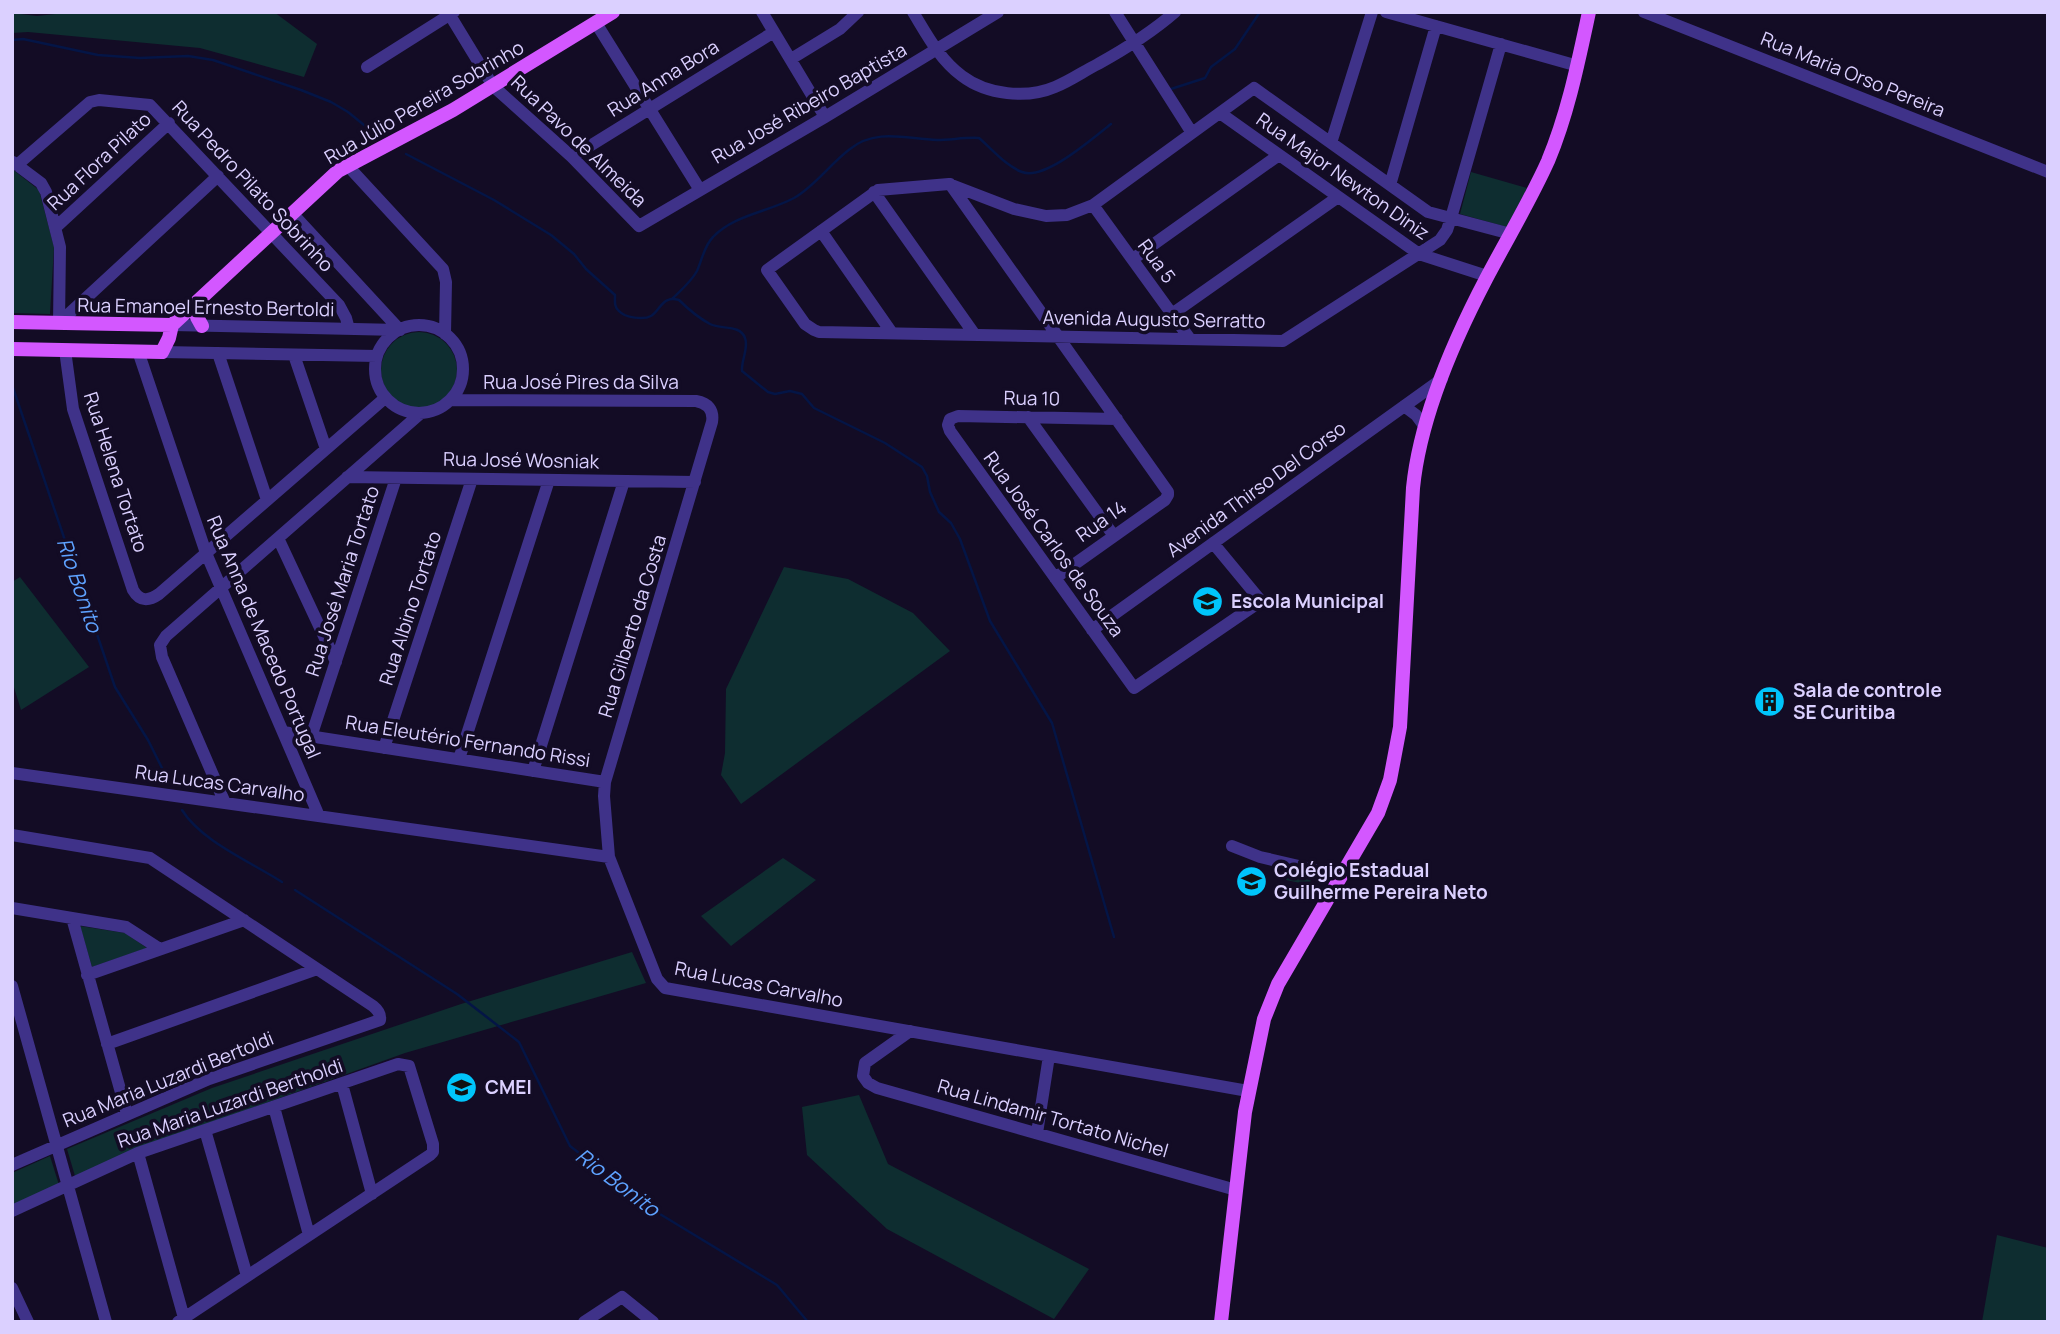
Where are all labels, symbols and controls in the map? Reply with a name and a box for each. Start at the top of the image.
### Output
street label: Rua Maria Orso Pereira [1757,25,1949,123]
street label: Rua Anna Bora [602,33,724,123]
street label: Rua Júlio Pereira Sobrinho [319,34,529,170]
street label: Rua José Ribeiro Baptista [707,36,911,170]
street label: Rua Pavo de Almeida [506,69,652,213]
street label: Rua Pedro Pilato Sobrinho [167,95,339,277]
street label: Rua Flora Pilato [41,106,157,216]
street label: Rua Major Newton Diniz [1251,106,1435,246]
street label: Rua 5 [1132,234,1182,288]
street label: Rua Emanoel Ernesto Bertoldi [77,292,335,322]
street label: Avenida Augusto Serratto [1042,304,1266,334]
street label: Rua José Pires da Silva [483,369,679,395]
street label: Rua 10 [1003,385,1061,411]
street label: Rua Helena Tortato [78,388,154,556]
street label: Avenida Thirso Del Corso [1161,415,1351,563]
street label: Rua José Wosniak [443,446,600,474]
street label: Rua José Carlos de Souza [978,446,1130,642]
street label: Rua José Maria Tortato [299,482,385,680]
street label: Rua 14 [1071,494,1131,548]
street label: Rua Anna de Macedo Portugal [201,512,327,762]
street label: Rua Albino Tortato [373,528,447,688]
street label: Rua Gilberto da Costa [592,531,672,721]
water label: Rio Bonito [51,534,110,637]
school or university icon: Escola Municipal [1191,584,1225,618]
place label: Escola Municipal [1231,588,1384,614]
place label: Sala de controle SE Curitiba [1793,677,1942,725]
building icon: Sala de controle SE Curitiba [1753,684,1787,718]
street label: Rua Eleutério Fernando Rissi [344,709,592,773]
street label: Rua Lucas Carvalho [134,758,306,808]
place label: Colégio Estadual Guilherme Pereira Neto [1274,857,1488,905]
school or university icon: Colégio Estadual Guilherme Pereira Neto [1234,864,1268,898]
street label: Rua Lucas Carvalho [673,955,845,1013]
street label: Rua Maria Luzardi Bertoldi [59,1025,277,1133]
street label: Rua Maria Luzardi Bertholdi [114,1052,346,1154]
school or university icon: CMEI [445,1070,479,1104]
street label: Rua Lindamir Tortato Nichel [934,1073,1172,1163]
place label: CMEI [485,1074,532,1100]
water label: Rio Bonito [570,1141,667,1224]

